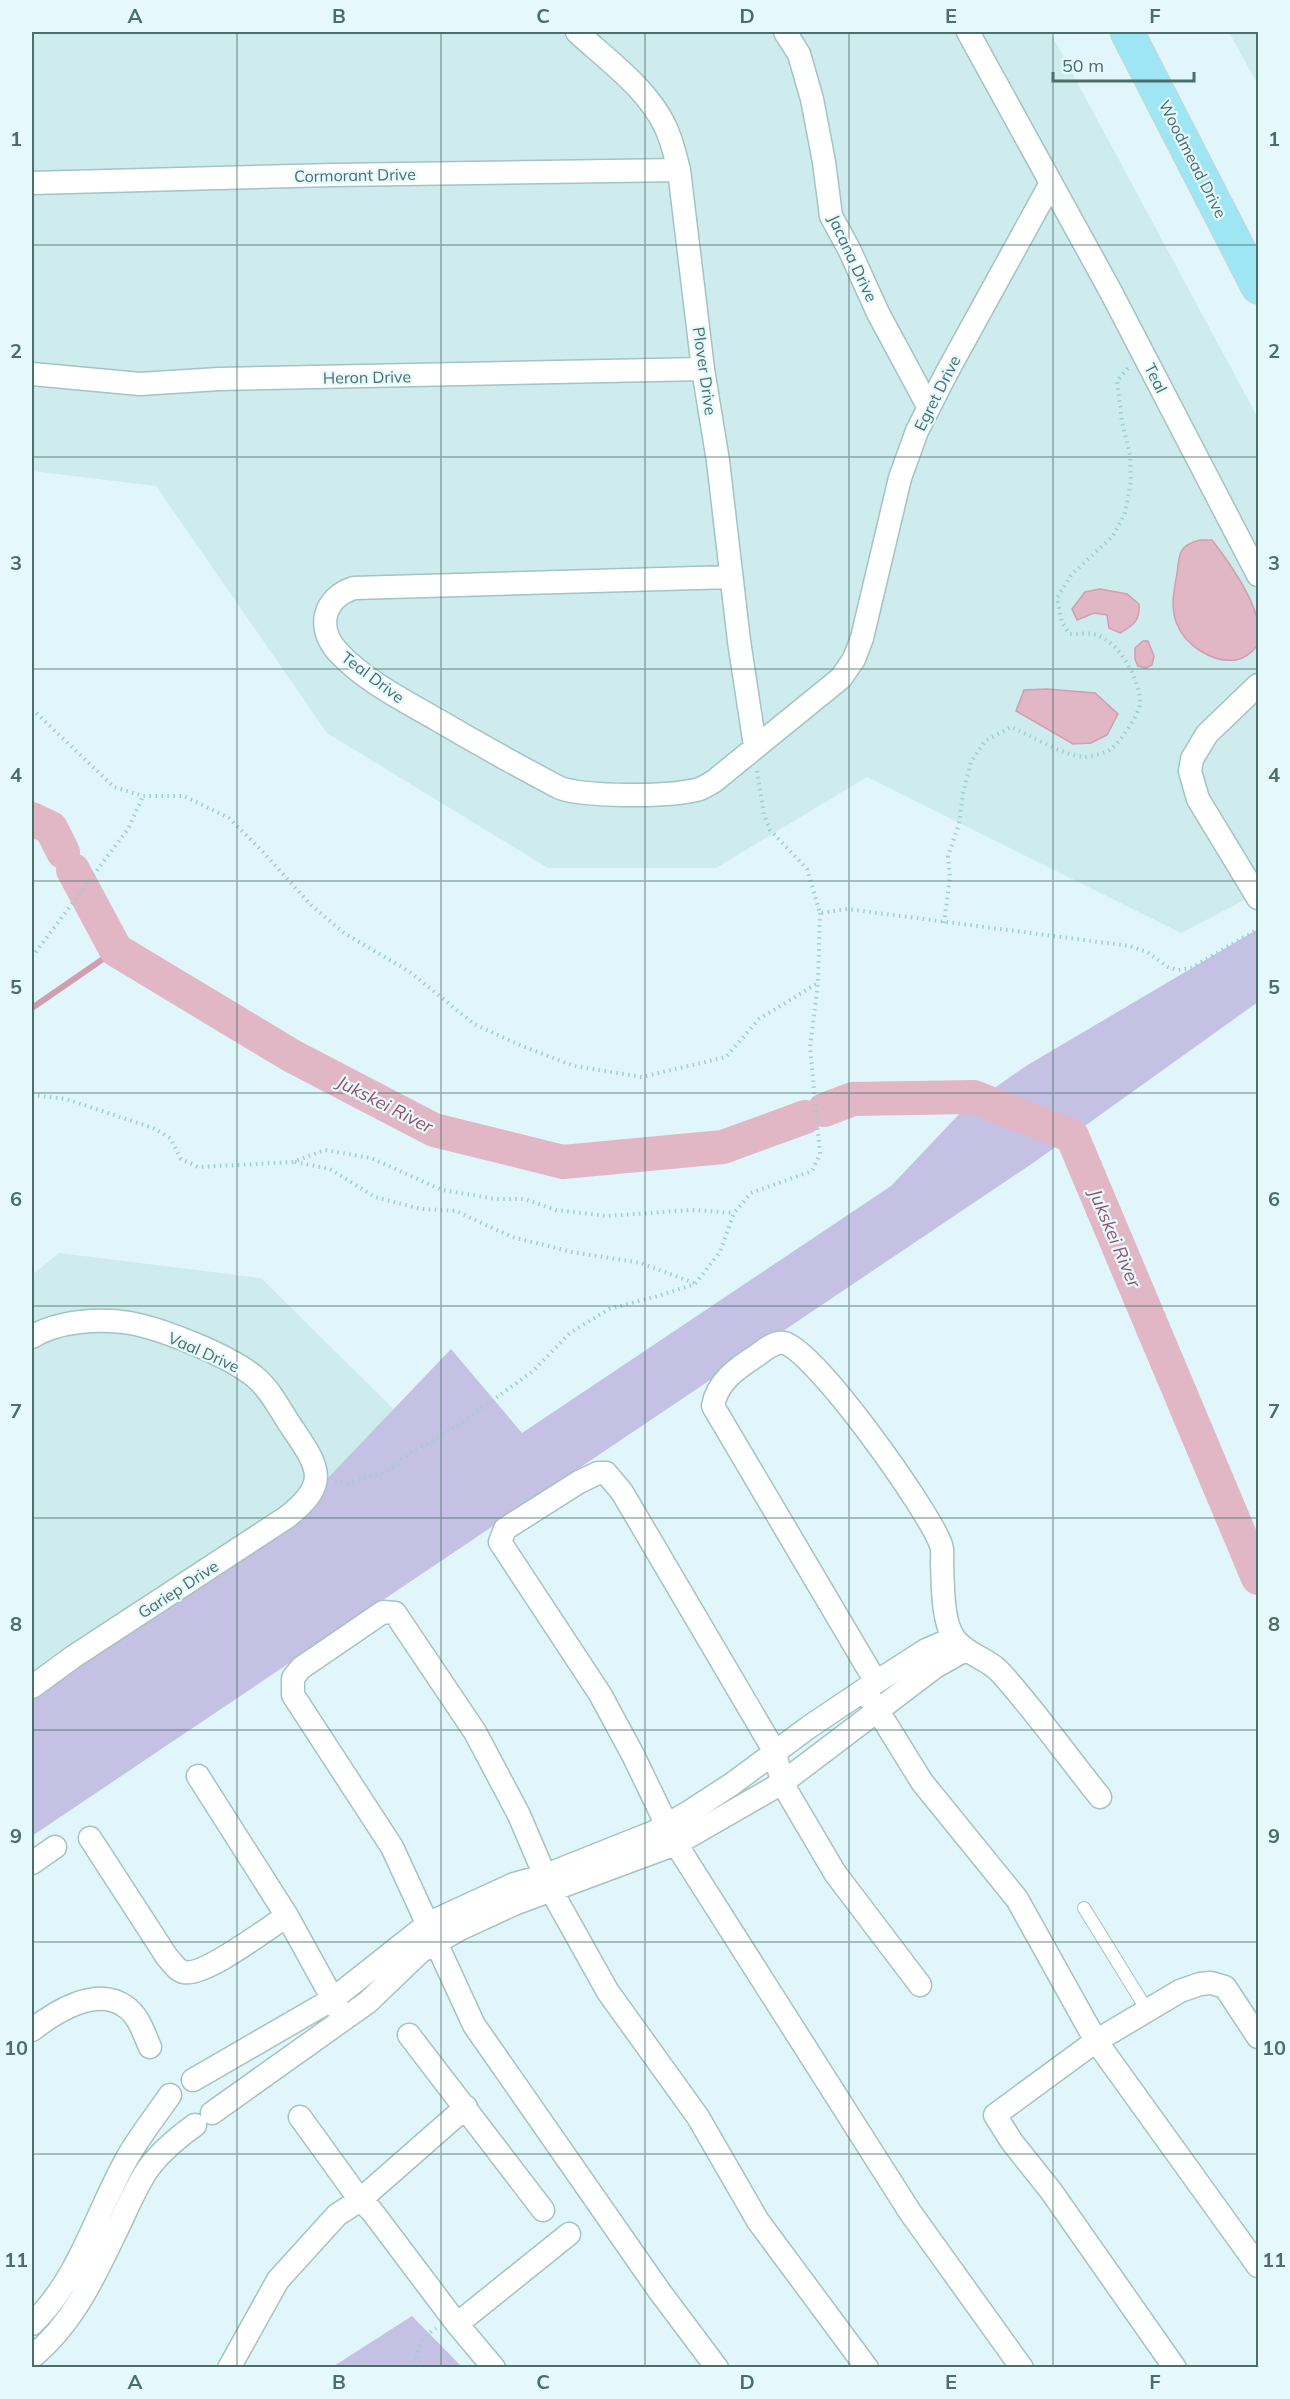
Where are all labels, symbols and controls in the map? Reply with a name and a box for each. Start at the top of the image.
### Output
text: A [128,3,143,28]
text: B [332,3,346,28]
text: C [536,3,550,28]
text: D [739,3,755,28]
text: E [945,3,957,28]
text: F [1149,3,1161,28]
scale bar [1053,45,1194,83]
text: 50 m [1062,54,1104,77]
street label: Woodmead Drive [1155,97,1231,221]
text: 1 [10,126,22,151]
text: 1 [1268,126,1280,151]
street label: Cormorant Drive [294,164,416,186]
street label: Jacana Drive [824,211,882,305]
street label: Plover Drive [689,326,721,416]
text: 2 [10,338,22,363]
text: 2 [1268,338,1280,363]
street label: Egret Drive [910,352,964,434]
street label: Teal [1140,360,1172,396]
street label: Heron Drive [323,366,411,388]
text: 3 [10,550,22,575]
text: 3 [1268,550,1280,575]
street label: Teal Drive [338,647,408,707]
text: 4 [10,762,22,787]
text: 4 [1268,762,1280,787]
text: 5 [10,974,22,999]
text: 5 [1268,974,1280,999]
water label: Jukskei River [331,1069,438,1139]
water label: Jukskei River [1083,1183,1147,1292]
text: 6 [10,1186,22,1211]
text: 6 [1268,1186,1280,1211]
street label: Vaal Drive [165,1327,243,1377]
text: 7 [10,1398,22,1423]
text: 7 [1268,1398,1280,1423]
street label: Gariep Drive [134,1556,222,1622]
text: 8 [10,1611,22,1636]
text: 8 [1268,1611,1280,1636]
text: 9 [10,1823,22,1848]
text: 9 [1268,1823,1280,1848]
text: 10 [4,2035,28,2060]
text: 10 [1262,2035,1286,2060]
text: 11 [4,2247,28,2272]
text: 11 [1262,2247,1286,2272]
text: A [128,2369,143,2394]
text: B [332,2369,346,2394]
text: C [536,2369,550,2394]
text: D [739,2369,755,2394]
text: E [945,2369,957,2394]
text: F [1149,2369,1161,2394]

